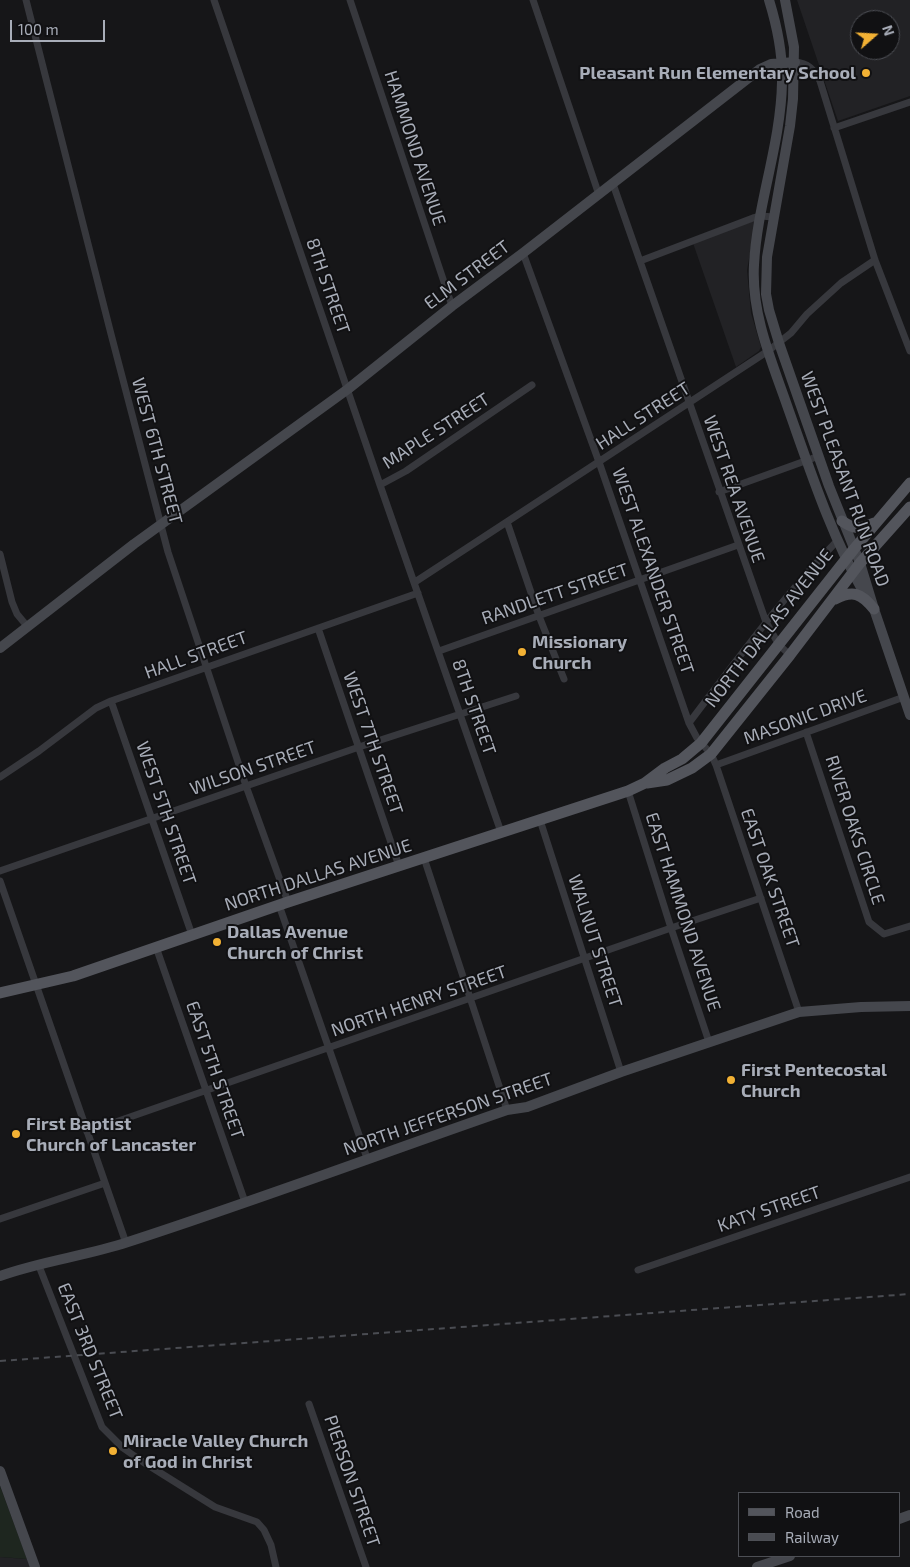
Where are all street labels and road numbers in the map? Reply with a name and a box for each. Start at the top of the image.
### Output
street label: HAMMOND AVENUE [380,68,450,228]
street label: 8TH STREET [302,235,354,337]
street label: ELM STREET [420,236,514,314]
street label: WEST PLEASANT RUN ROAD [796,368,894,590]
street label: WEST 6TH STREET [127,375,187,527]
street label: HALL STREET [592,378,694,454]
street label: MAPLE STREET [378,388,494,474]
street label: WEST REA AVENUE [699,412,769,566]
street label: WEST ALEXANDER STREET [608,465,698,677]
street label: NORTH DALLAS AVENUE [700,544,838,712]
street label: RANDLETT STREET [479,559,631,629]
street label: HALL STREET [142,626,250,684]
street label: 8TH STREET [448,656,500,758]
street label: WEST 7TH STREET [338,669,408,817]
street label: MASONIC DRIVE [740,685,870,749]
street label: WILSON STREET [187,736,319,800]
street label: WEST 5TH STREET [131,738,201,888]
street label: RIVER OAKS CIRCLE [821,753,889,907]
street label: EAST OAK STREET [736,805,804,951]
street label: EAST HAMMOND AVENUE [641,810,725,1014]
street label: NORTH DALLAS AVENUE [222,835,414,915]
street label: WALNUT STREET [563,872,627,1010]
street label: NORTH HENRY STREET [328,961,510,1041]
street label: EAST 5TH STREET [181,998,249,1142]
street label: NORTH JEFFERSON STREET [340,1068,556,1160]
street label: KATY STREET [715,1181,823,1237]
street label: EAST 3RD STREET [53,1280,127,1422]
street label: PIERSON STREET [319,1412,385,1550]

